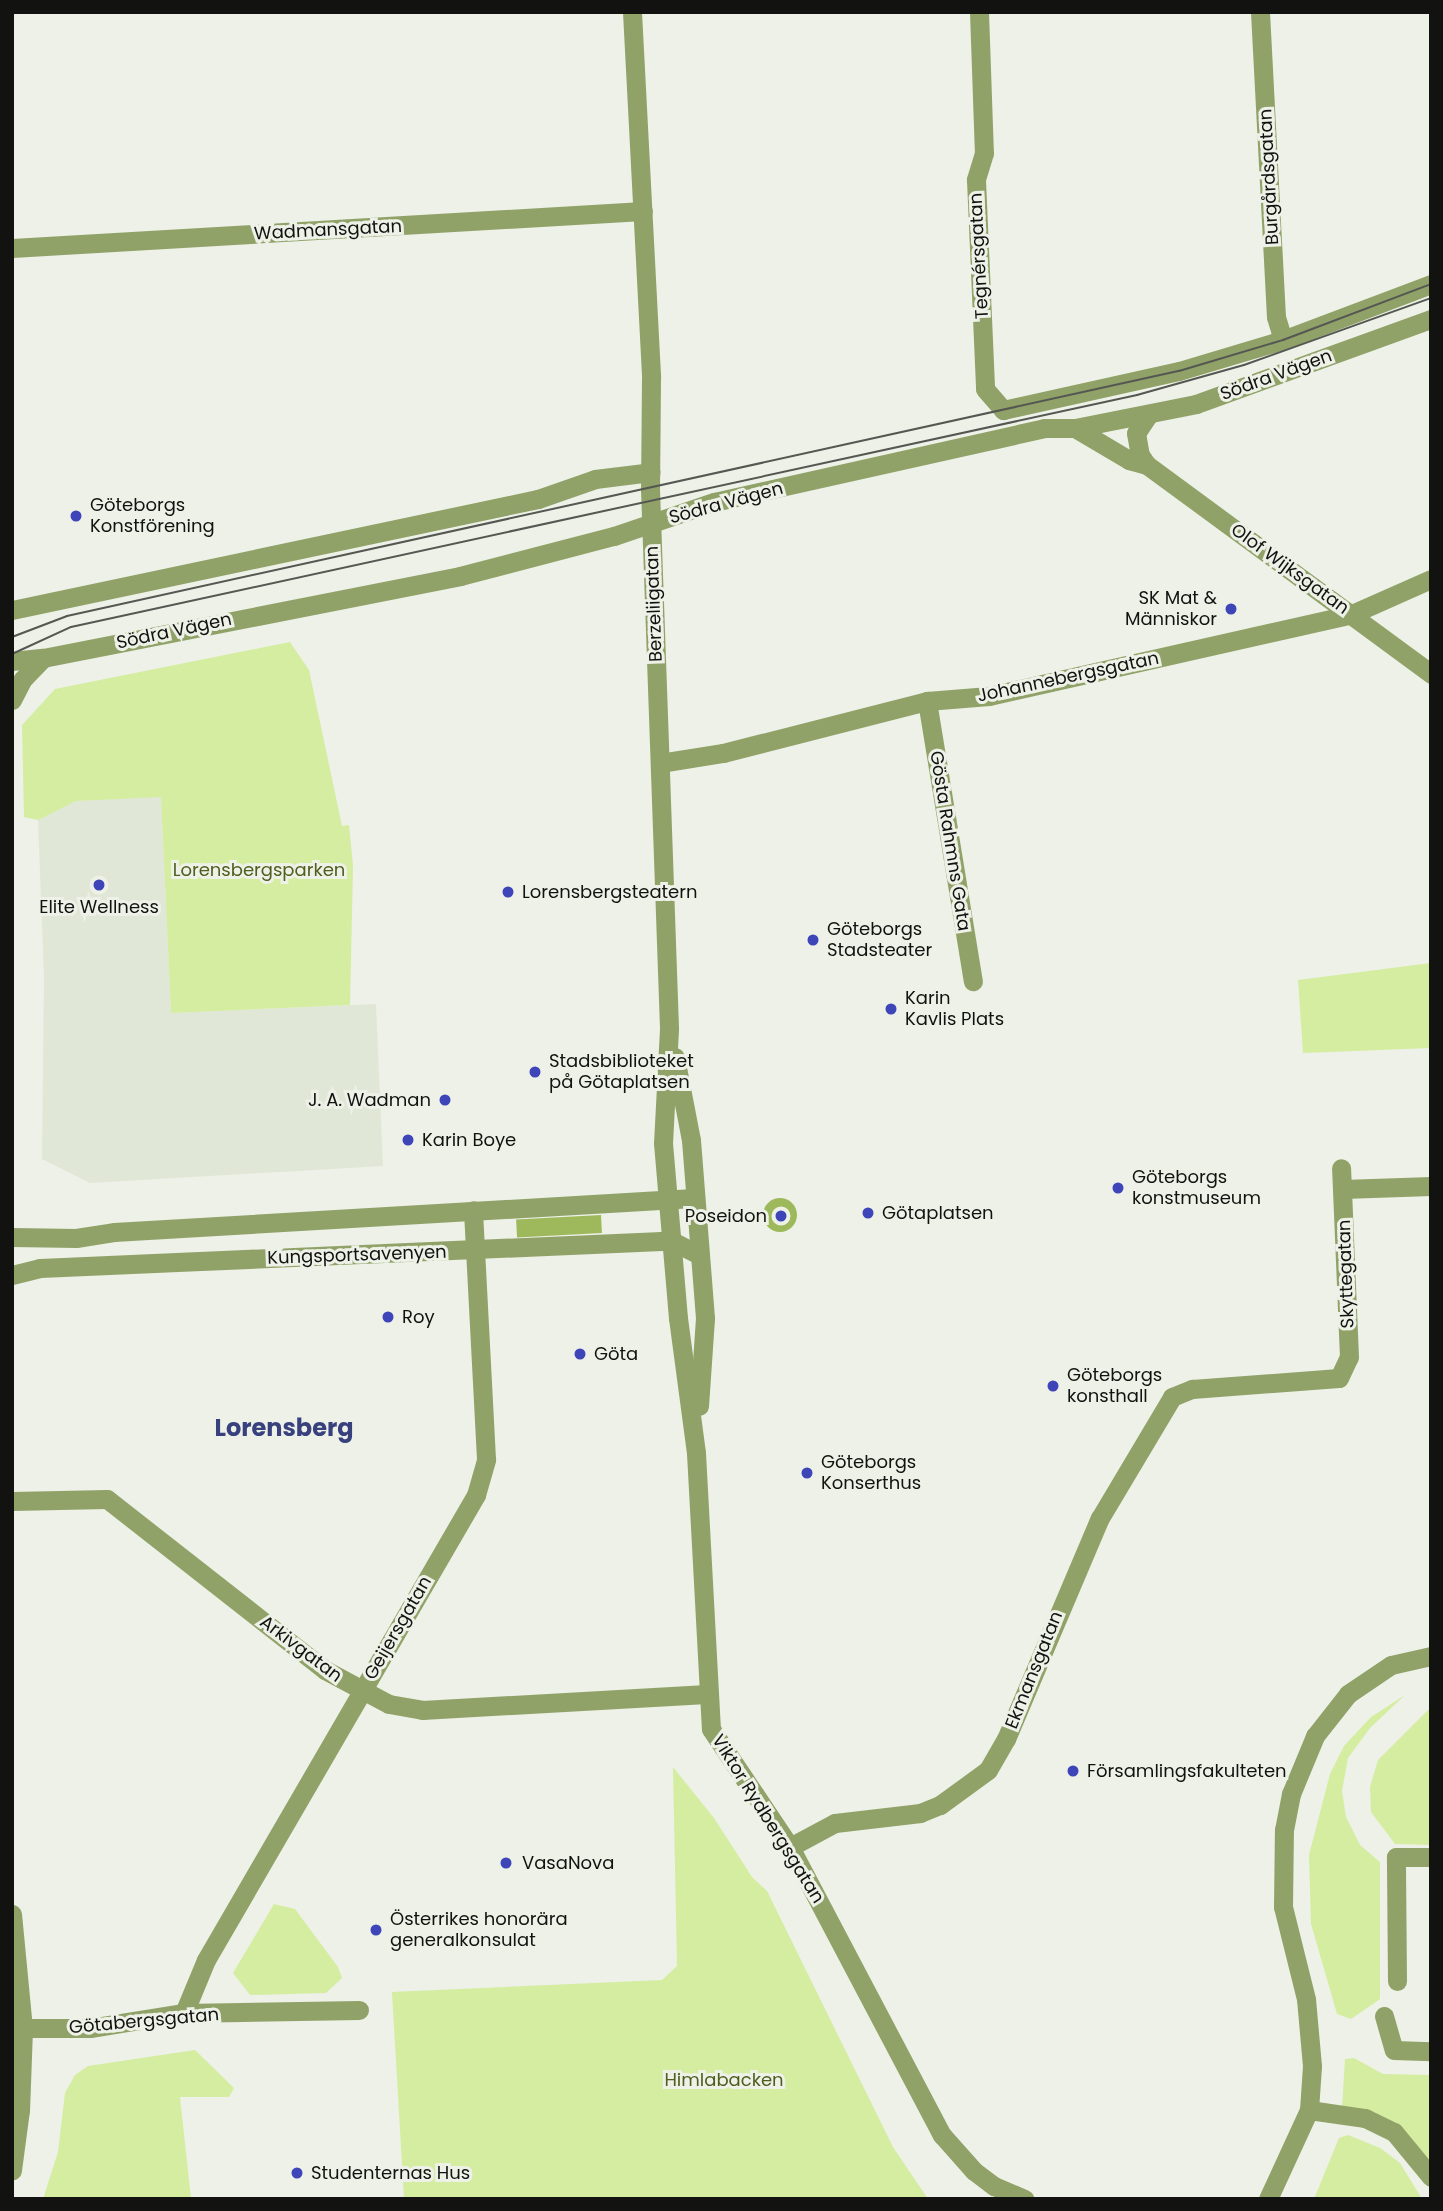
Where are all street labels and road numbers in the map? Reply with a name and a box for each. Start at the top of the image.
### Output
street label: Burgårdsgatan [1255,108,1283,246]
street label: Tegnérsgatan [965,192,993,320]
street label: Wadmansgatan [253,215,403,245]
street label: Södra Vägen [1217,345,1335,405]
street label: Södra Vägen [667,477,785,529]
street label: Olof Wijksgatan [1227,519,1353,619]
street label: Berzeliigatan [641,546,667,662]
street label: Södra Vägen [114,608,234,654]
street label: Johannebergsgatan [975,647,1161,707]
street label: Gösta Rahmns Gata [925,749,975,933]
street label: Skyttegatan [1333,1219,1359,1329]
street label: Kungsportsavenyen [267,1241,447,1269]
street label: Geijersgatan [360,1572,436,1684]
street label: Ekmansgatan [1001,1608,1067,1732]
street label: Arkivgatan [256,1611,346,1687]
street label: Viktor Rydbergsgatan [707,1731,829,1907]
street label: Götabergsgatan [68,2004,220,2038]

